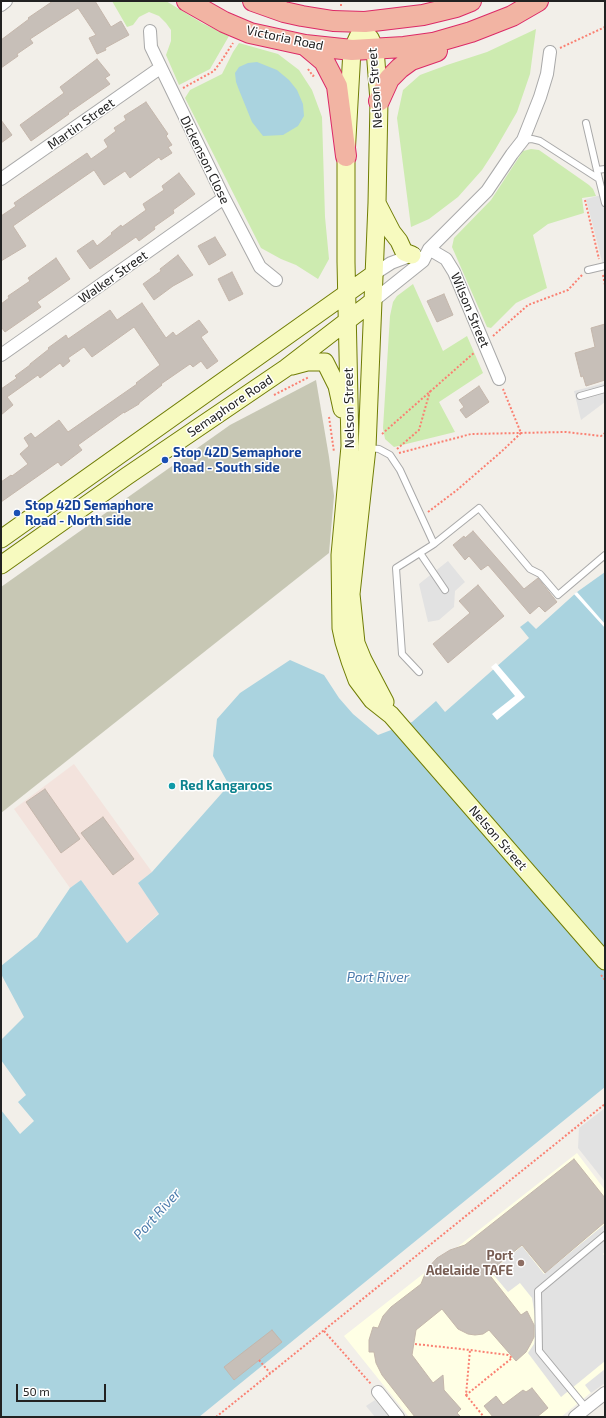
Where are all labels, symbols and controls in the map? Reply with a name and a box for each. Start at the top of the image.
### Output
street label: Victoria Road [245,22,325,54]
street label: Nelson Street [364,47,386,129]
street label: Martin Street [44,95,118,153]
street label: Dickenson Close [177,114,233,206]
street label: Walker Street [75,247,151,307]
street label: Wilson Street [447,270,493,350]
street label: Nelson Street [340,368,358,448]
street label: Semaphore Road [184,372,276,440]
place label: Stop 42D Semaphore Road - South side [173,445,302,476]
marker: Stop 42D Semaphore Road - South side [160,455,170,465]
place label: Stop 42D Semaphore Road - North side [25,498,154,529]
marker: Stop 42D Semaphore Road - North side [12,508,22,518]
place label: Red Kangaroos [180,778,272,794]
marker: Red Kangaroos [167,781,177,791]
street label: Nelson Street [466,802,530,874]
water label: Port River [347,969,409,985]
water label: Port River [130,1185,184,1243]
place label: Port Adelaide TAFE [426,1248,513,1279]
marker: Port Adelaide TAFE [516,1258,526,1268]
scale bar [18,1376,108,1402]
text: 50 m [23,1384,50,1398]

